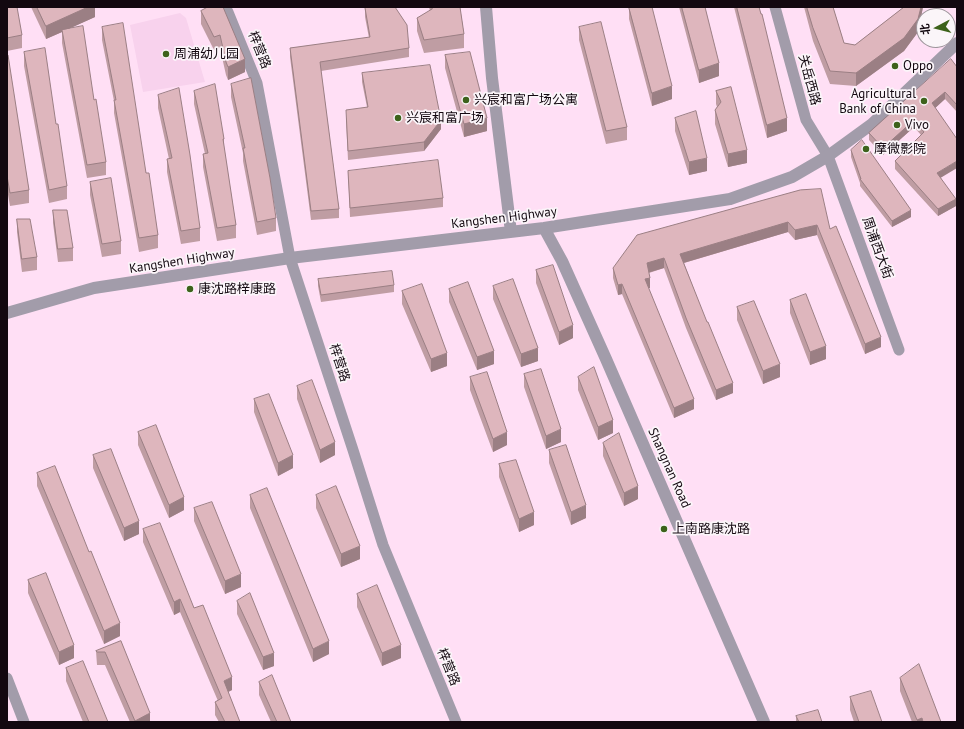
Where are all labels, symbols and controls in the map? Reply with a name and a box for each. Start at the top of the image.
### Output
north arrow [916,8,956,48]
text: 北 [917,23,933,36]
street label: 梓营路 [244,29,274,71]
place label: 周浦幼儿园 [174,46,239,62]
marker: 周浦幼儿园 [161,49,171,59]
street label: 关岳西路 [795,53,823,107]
place label: Oppo [903,58,933,74]
marker: Oppo [890,61,900,71]
place label: Agricultural Bank of China [839,86,916,117]
place label: 兴宸和富广场公寓 [474,92,578,108]
marker: 兴宸和富广场公寓 [461,95,471,105]
marker: Agricultural Bank of China [919,96,929,106]
place label: 兴宸和富广场 [406,110,484,126]
marker: 兴宸和富广场 [393,113,403,123]
place label: Vivo [905,117,929,133]
marker: Vivo [892,120,902,130]
place label: 摩微影院 [874,141,926,157]
marker: 摩微影院 [861,144,871,154]
street label: Kangshen Highway [450,204,558,232]
street label: 周浦西大街 [859,215,895,281]
street label: Kangshen Highway [128,245,236,277]
place label: 康沈路梓康路 [198,281,276,297]
marker: 康沈路梓康路 [185,284,195,294]
street label: 梓营路 [326,342,352,384]
street label: Shangnan Road [644,425,694,511]
place label: 上南路康沈路 [672,521,750,537]
marker: 上南路康沈路 [659,524,669,534]
street label: 梓营路 [433,646,463,688]

